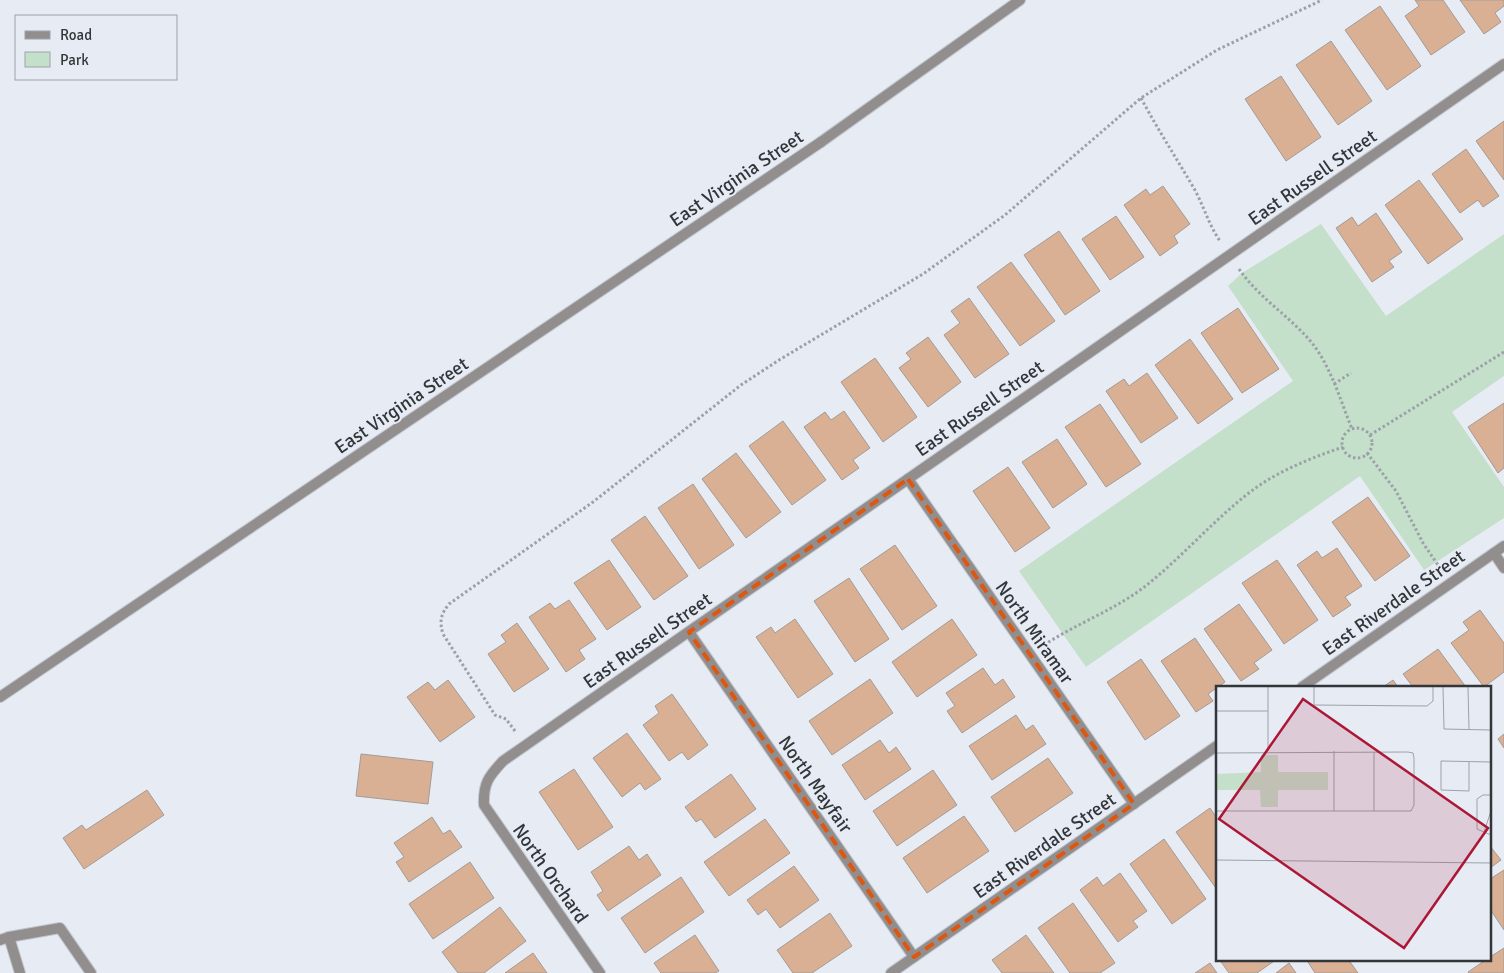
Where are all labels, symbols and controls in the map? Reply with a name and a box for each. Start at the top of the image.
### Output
legend [15,15,178,80]
text: Road [60,26,92,44]
text: Park [60,51,89,69]
street label: East Russell Street [1244,124,1382,231]
street label: East Virginia Street [665,125,808,232]
street label: East Virginia Street [330,352,473,459]
street label: East Russell Street [911,355,1049,462]
street label: East Riverdale Street [1318,544,1470,661]
street label: North Miramar [990,576,1078,689]
street label: East Russell Street [579,587,717,694]
inset map [1216,686,1492,960]
street label: North Mayfair [773,731,858,838]
street label: East Riverdale Street [969,787,1121,904]
street label: North Orchard [507,819,593,928]

